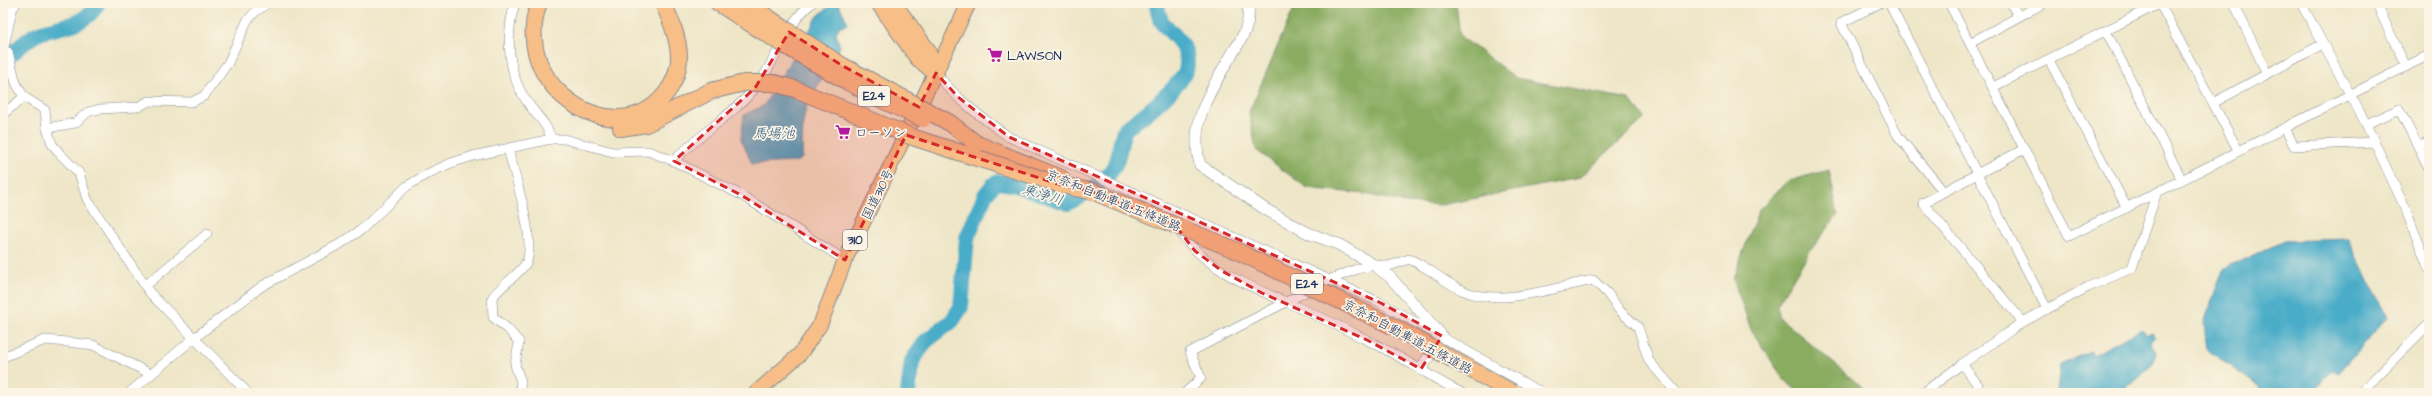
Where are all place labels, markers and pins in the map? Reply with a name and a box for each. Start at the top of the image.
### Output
supermarket icon: LAWSON [986,46,1004,64]
place label: LAWSON [1007,47,1062,65]
supermarket icon: ローソン [834,123,852,141]
place label: ローソン [855,124,907,142]

